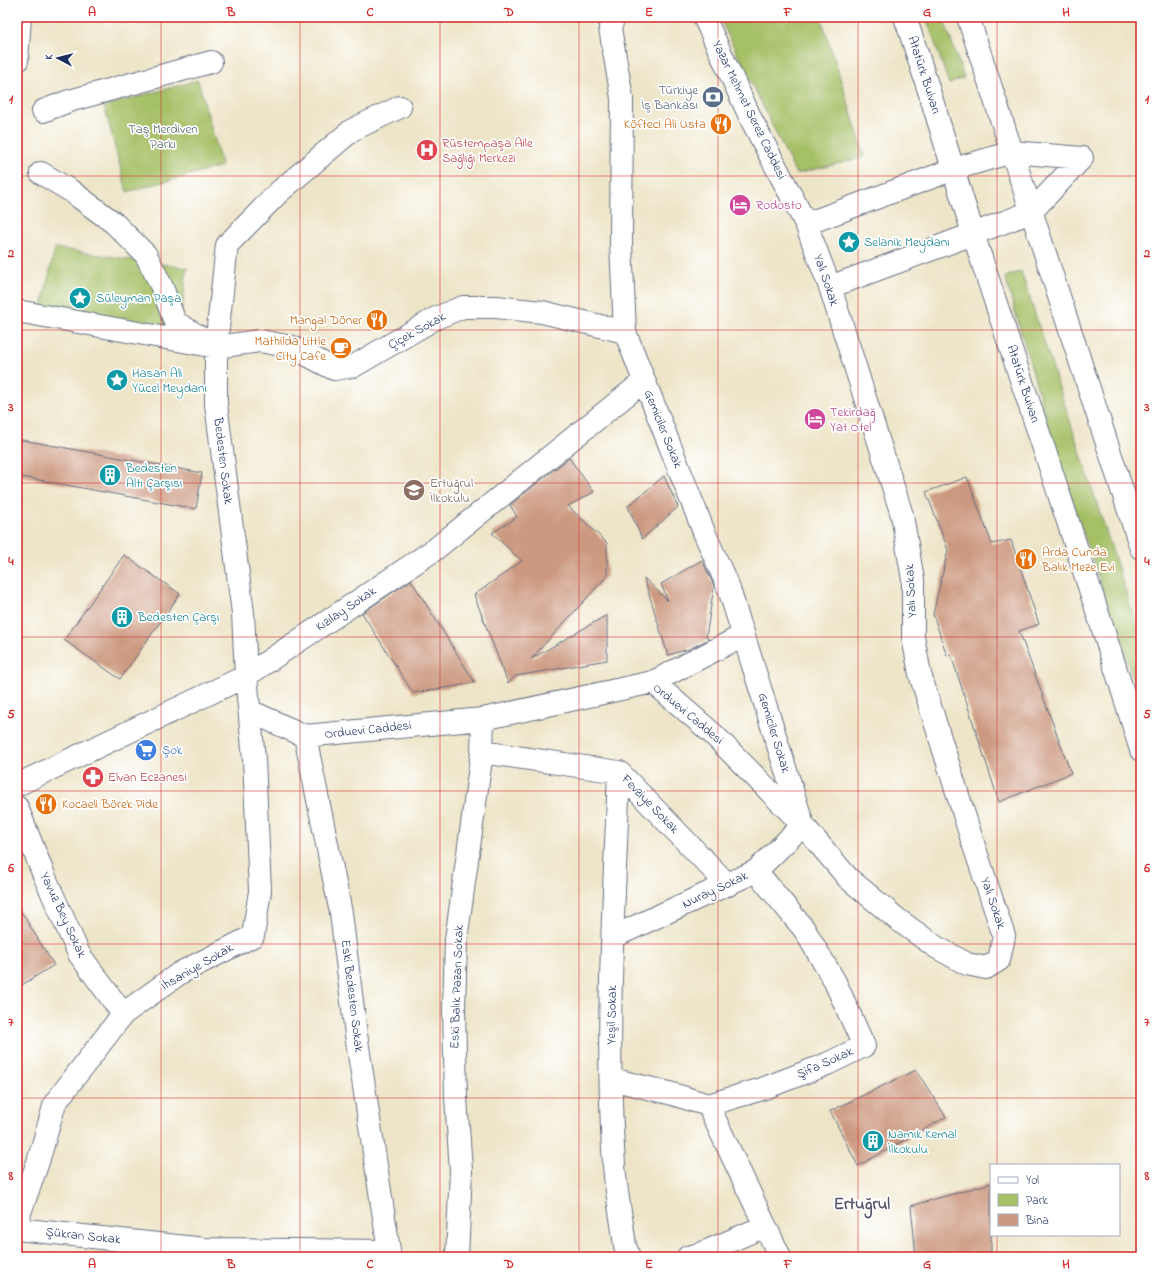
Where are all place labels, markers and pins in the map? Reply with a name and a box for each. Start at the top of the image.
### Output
place label: Türkiye İş Bankası [641,81,698,115]
bank icon: Türkiye İş Bankası [700,84,726,110]
restaurant icon: Köfteci Ali Usta [708,111,734,137]
place label: Köfteci Ali Usta [624,115,706,134]
place label: Rüstempaşa Aile Sağlığı Merkezi [442,134,533,169]
hospital icon: Rüstempaşa Aile Sağlığı Merkezi [414,137,440,163]
hotel icon: Rodosto [727,192,753,218]
place label: Rodosto [756,196,802,215]
place icon: Selanik Meydanı [836,229,862,255]
place label: Selanik Meydanı [864,233,949,253]
place icon: Süleyman Paşa [67,285,93,311]
place label: Süleyman Paşa [96,289,181,309]
restaurant icon: Mangal Döner [364,307,390,333]
place label: Mangal Döner [290,311,363,331]
place label: Mathilda Little City Cafe [255,332,326,367]
cafe icon: Mathilda Little City Cafe [328,335,354,361]
place label: Hasan Ali Yücel Meydanı [132,364,207,399]
place icon: Hasan Ali Yücel Meydanı [104,367,130,393]
place label: Tekirdağ Yat Otel [830,403,876,437]
hotel icon: Tekirdağ Yat Otel [802,406,828,432]
place label: Bedesten Altı Çarşısı [125,459,182,493]
building icon: Bedesten Altı Çarşısı [97,462,123,488]
place label: Ertuğrul İlkokulu [430,474,473,508]
school or university icon: Ertuğrul İlkokulu [401,477,427,503]
place label: Arda Cunda Balık Meze Evi [1041,543,1115,577]
restaurant icon: Arda Cunda Balık Meze Evi [1013,546,1039,572]
building icon: Bedesten Çarşı [109,604,135,630]
place label: Bedesten Çarşı [137,608,219,627]
supermarket icon: Şok [133,737,159,763]
place label: Şok [162,741,183,760]
pharmacy icon: Elvan Eczanesi [80,764,106,790]
place label: Elvan Eczanesi [108,768,187,787]
restaurant icon: Kocaeli Börek Pide [33,791,59,817]
place label: Kocaeli Börek Pide [62,795,158,814]
place label: Namık Kemal İlkokulu [888,1125,957,1159]
building icon: Namık Kemal İlkokulu [860,1128,886,1154]

